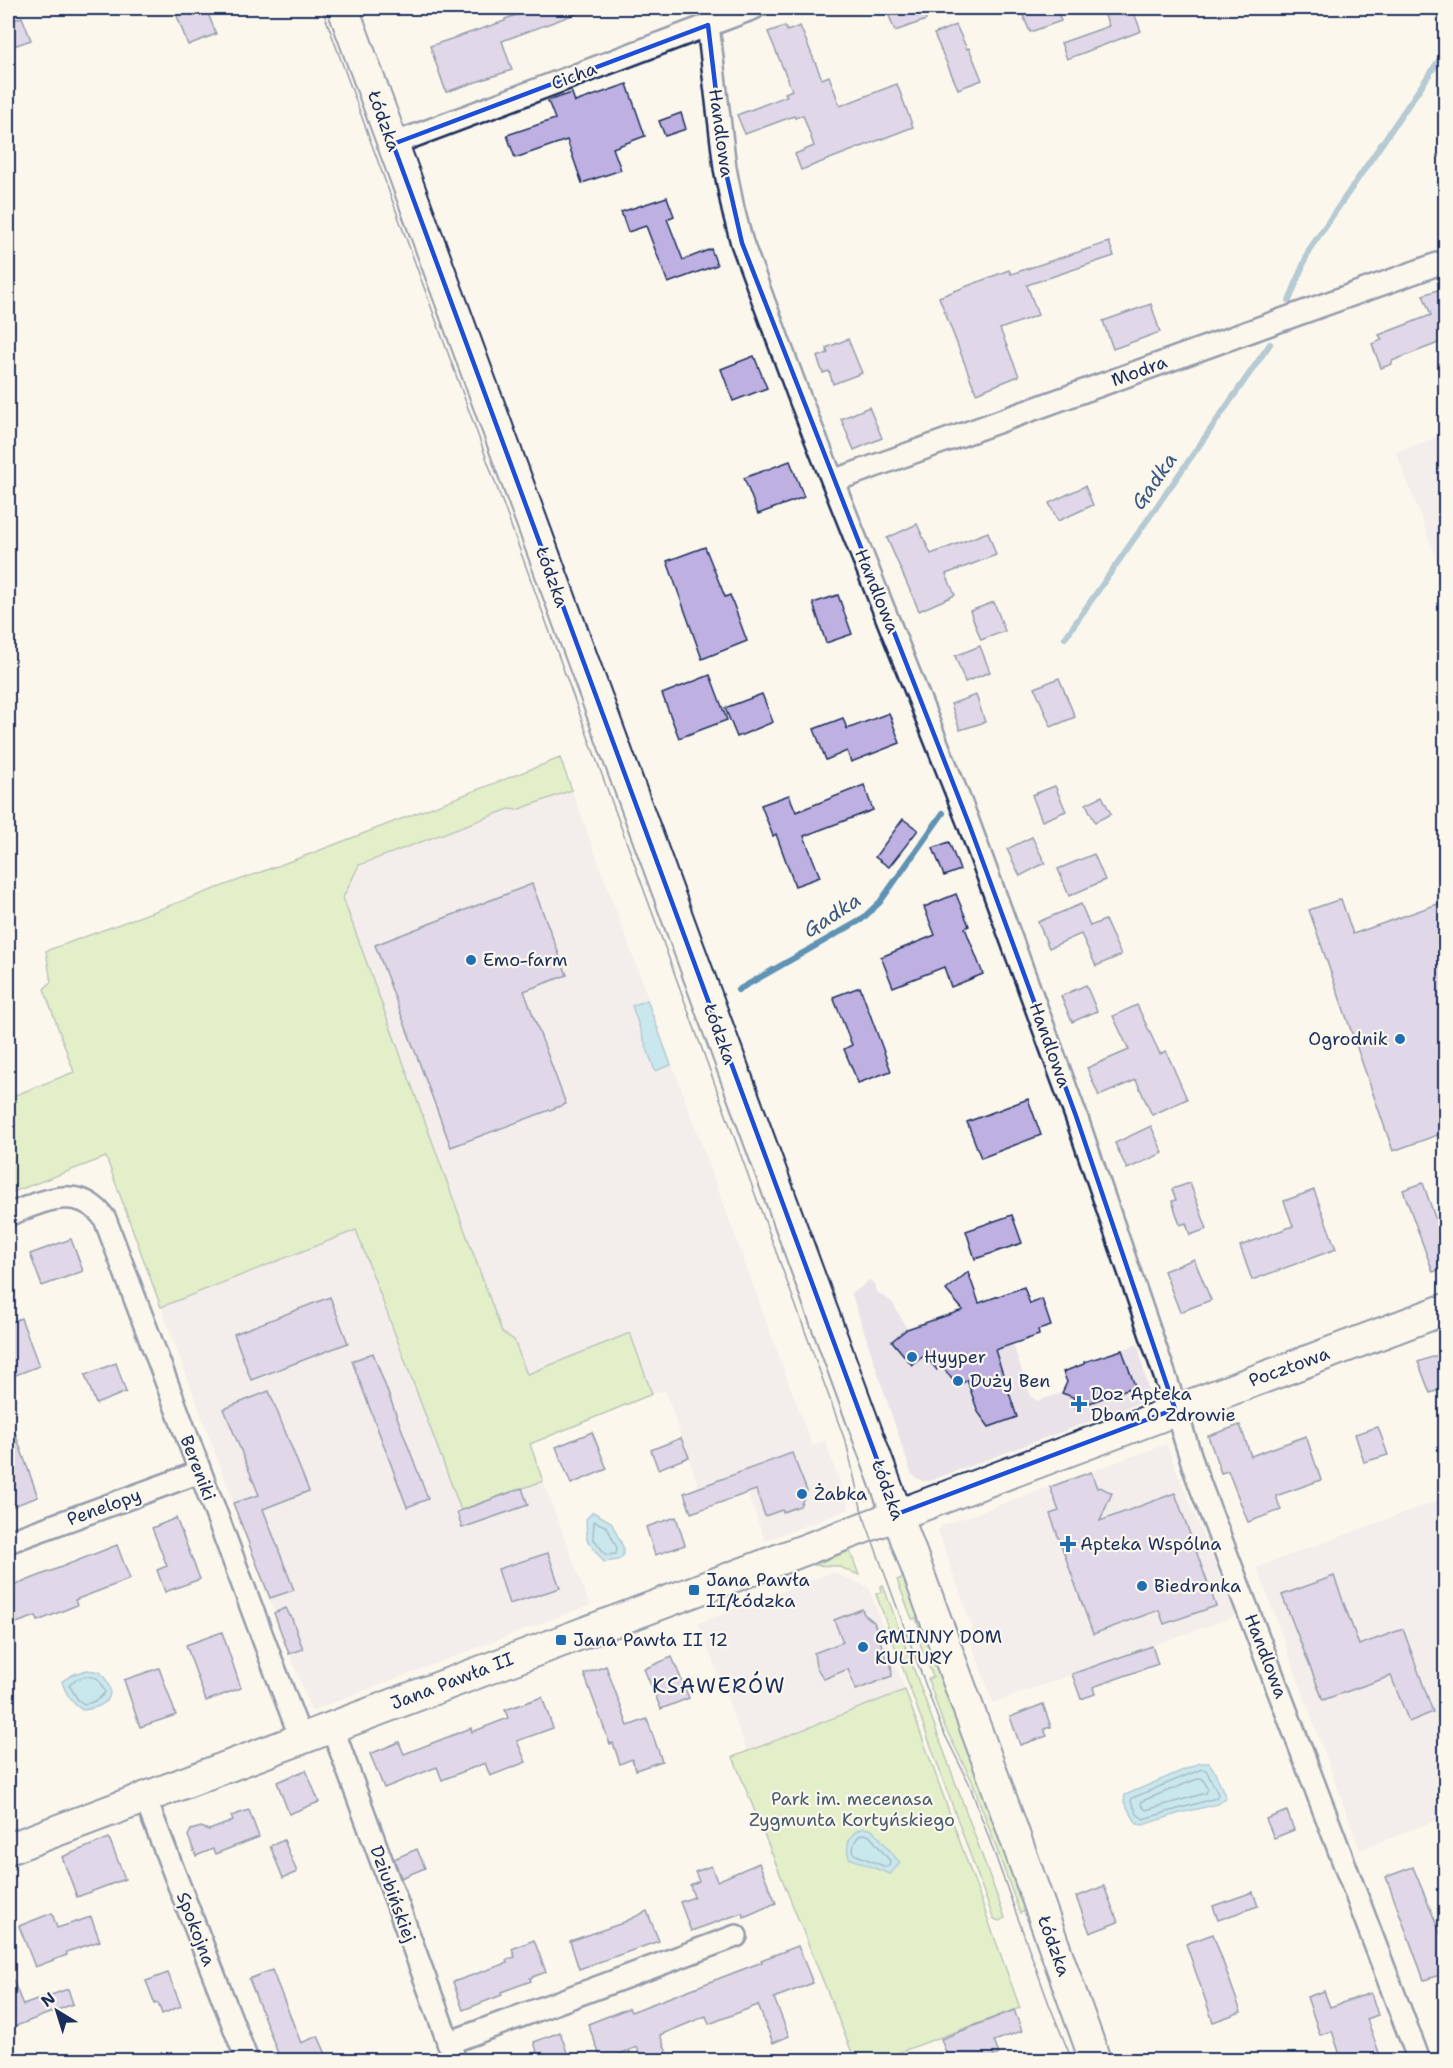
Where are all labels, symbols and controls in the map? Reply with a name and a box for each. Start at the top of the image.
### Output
street label: Cicha [548,56,600,96]
street label: Łódzka [362,86,406,155]
street label: Handlowa [703,87,739,179]
street label: Modra [1108,350,1170,392]
water label: Gadka [1125,447,1183,515]
street label: Łódzka [530,542,574,611]
street label: Handlowa [849,545,905,637]
water label: Gadka [798,887,866,943]
place label: Emo-farm [483,948,567,972]
marker: Emo-farm [464,953,478,967]
street label: Łódzka [698,999,742,1068]
street label: Handlowa [1024,999,1076,1091]
place label: Ogrodnik [1308,1027,1388,1051]
marker: Ogrodnik [1393,1032,1407,1046]
street label: Pocztowa [1245,1341,1333,1393]
place label: Hyyper [924,1345,986,1369]
marker: Hyyper [905,1350,919,1364]
place label: Duży Ben [970,1369,1050,1393]
marker: Duży Ben [951,1374,965,1388]
place label: Doz Apteka Dbam O Zdrowie [1091,1382,1236,1427]
marker: Doz Apteka Dbam O Zdrowie [1072,1397,1086,1411]
street label: Bereniki [175,1432,221,1504]
street label: Łódzka [866,1455,910,1524]
place label: Żabka [814,1482,867,1506]
street label: Penelopy [64,1483,144,1531]
marker: Żabka [795,1487,809,1501]
place label: Apteka Wspólna [1080,1532,1221,1556]
marker: Apteka Wspólna [1061,1537,1075,1551]
place label: Jana Pawła II/Łódzka [706,1568,810,1613]
place label: Biedronka [1154,1574,1241,1598]
marker: Biedronka [1135,1579,1149,1593]
marker: Jana Pawła II/Łódzka [687,1583,701,1597]
street label: Handlowa [1239,1610,1293,1702]
place label: GMINNY DOM KULTURY [875,1625,1002,1670]
place label: Jana Pawła II 12 [573,1628,728,1652]
marker: Jana Pawła II 12 [554,1633,568,1647]
marker: GMINNY DOM KULTURY [856,1640,870,1654]
street label: Jana Pawła II [387,1646,517,1715]
district label: KSAWERÓW [652,1671,786,1700]
park label: Park im. mecenasa Zygmunta Kortyńskiego [749,1787,955,1832]
street label: Dziubińskiej [364,1842,422,1946]
street label: Spokojna [171,1888,221,1970]
street label: Łódzka [1032,1911,1076,1980]
north arrow [27,1981,87,2041]
text: N [37,1987,60,2012]

